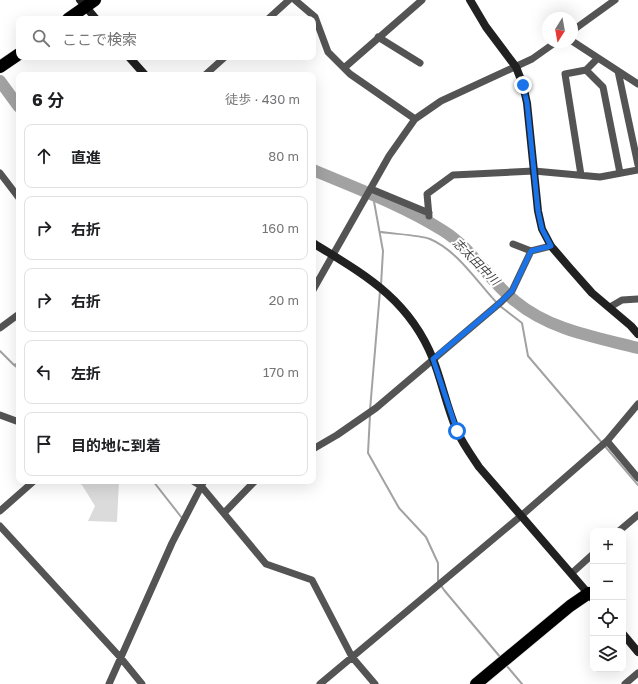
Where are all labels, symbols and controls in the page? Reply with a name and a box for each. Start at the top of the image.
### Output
north arrow [542,12,578,48]
search box [16,16,316,60]
icon: search [30,27,52,49]
text: ここで検索 [62,30,137,48]
route end [514,76,532,94]
text: 6 分 [32,89,64,110]
text: 徒歩 · 430 m [225,91,300,107]
icon: ahead [33,145,55,167]
text: 直進 [71,148,101,166]
text: 80 m [268,148,299,164]
icon: right [33,217,55,239]
text: 右折 [71,220,101,238]
text: 160 m [262,220,299,236]
water label: 志太田中川 [450,235,504,290]
icon: right [33,289,55,311]
text: 右折 [71,292,101,310]
text: 20 m [269,292,299,308]
icon: left [33,361,55,383]
text: 左折 [71,364,101,382]
text: 170 m [263,364,299,380]
route start [448,422,466,440]
icon: arrive [33,433,55,455]
text: 目的地に到着 [71,436,161,454]
map controls [590,528,626,672]
button: + [590,528,626,564]
button: − [590,564,626,600]
button: locate [590,600,626,636]
button: layers [590,636,626,672]

